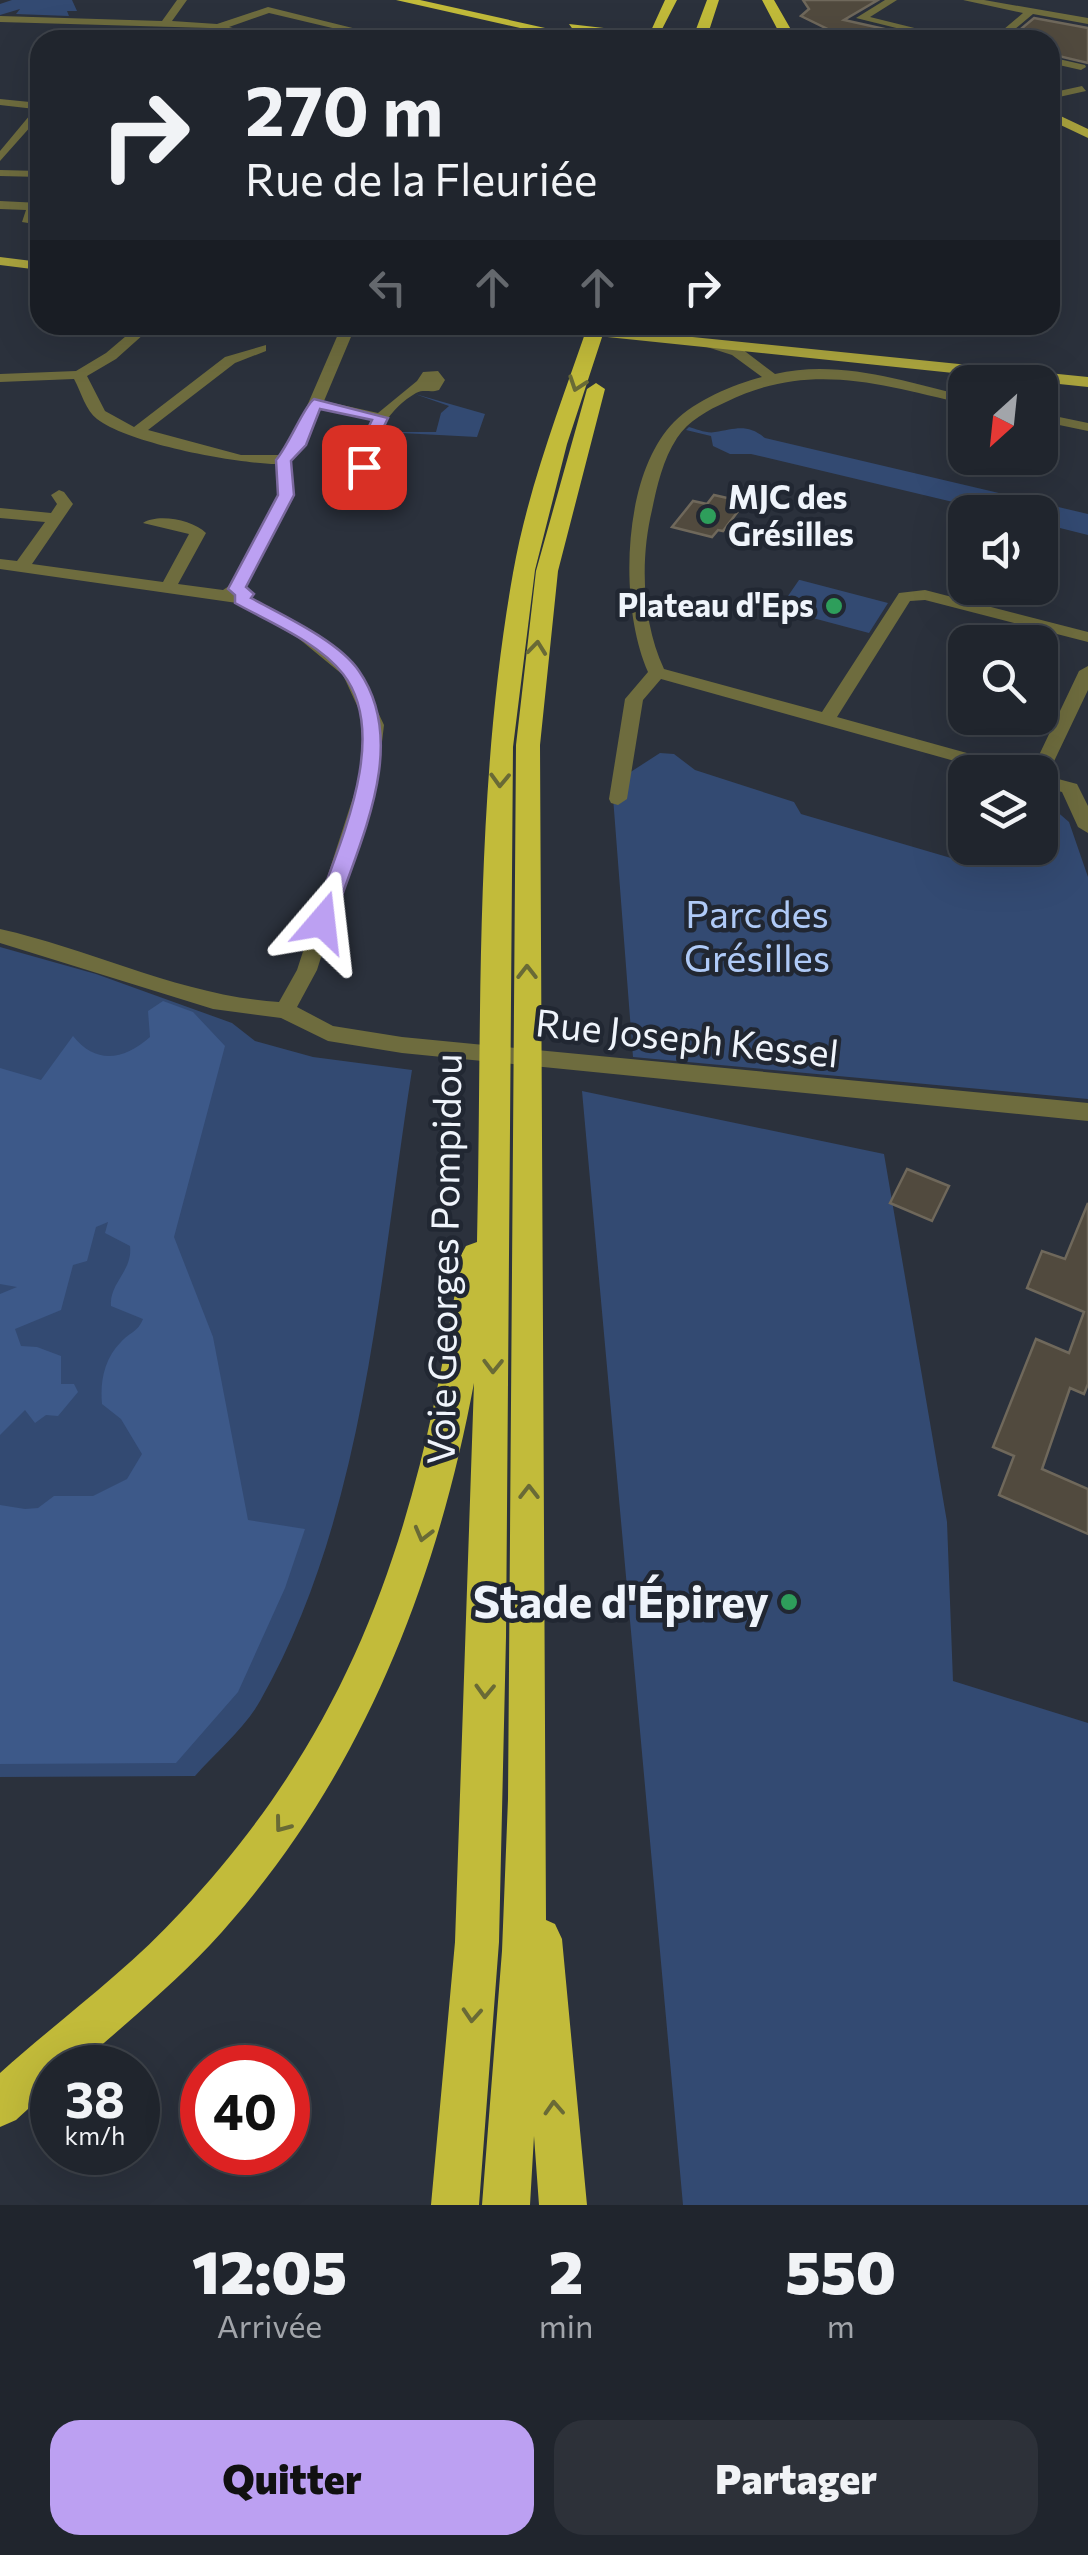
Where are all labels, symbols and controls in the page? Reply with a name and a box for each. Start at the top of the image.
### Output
text: 270 m [245,65,443,150]
icon: right [80,70,210,200]
text: Rue de la Fleuriée [245,150,597,205]
icon: left [360,260,415,315]
icon: ahead [465,260,520,315]
icon: ahead [570,260,625,315]
icon: right [675,260,730,315]
north arrow [948,365,1058,475]
map controls [948,365,1058,865]
one-way arrow [568,375,589,392]
pin [322,425,407,510]
icon: arrive [337,440,392,495]
place label: MJC des Grésilles [728,476,854,553]
button: sound [948,495,1058,605]
marker: MJC des Grésilles [697,505,719,527]
place label: Plateau d'Eps [618,584,814,624]
marker: Plateau d'Eps [823,595,845,617]
button: search [948,625,1058,735]
one-way arrow [526,639,547,655]
button: layers [948,755,1058,865]
one-way arrow [489,773,510,789]
position arrow [270,870,374,974]
park label: Parc des Grésilles [684,889,830,980]
one-way arrow [517,964,538,980]
street label: Rue Joseph Kessel [533,997,841,1076]
street label: Voie Georges Pompidou [415,1053,470,1465]
one-way arrow [482,1358,504,1374]
one-way arrow [518,1483,540,1498]
one-way arrow [414,1525,435,1542]
place label: Stade d'Épirey [473,1572,769,1627]
marker: Stade d'Épirey [778,1591,800,1613]
one-way arrow [475,1683,496,1699]
one-way arrow [276,1814,294,1832]
one-way arrow [462,2008,483,2024]
speed limit sign: 40 [180,2045,310,2175]
text: 38 [65,2067,125,2128]
one-way arrow [544,2099,565,2115]
text: km/h [65,2120,125,2150]
text: 12:05 [192,2233,347,2306]
text: 2 [549,2233,583,2306]
text: 550 [785,2233,896,2306]
text: Arrivée [217,2305,322,2345]
text: min [539,2305,593,2345]
text: m [827,2305,855,2345]
button: Quitter [50,2420,534,2535]
button: Partager [554,2420,1038,2535]

